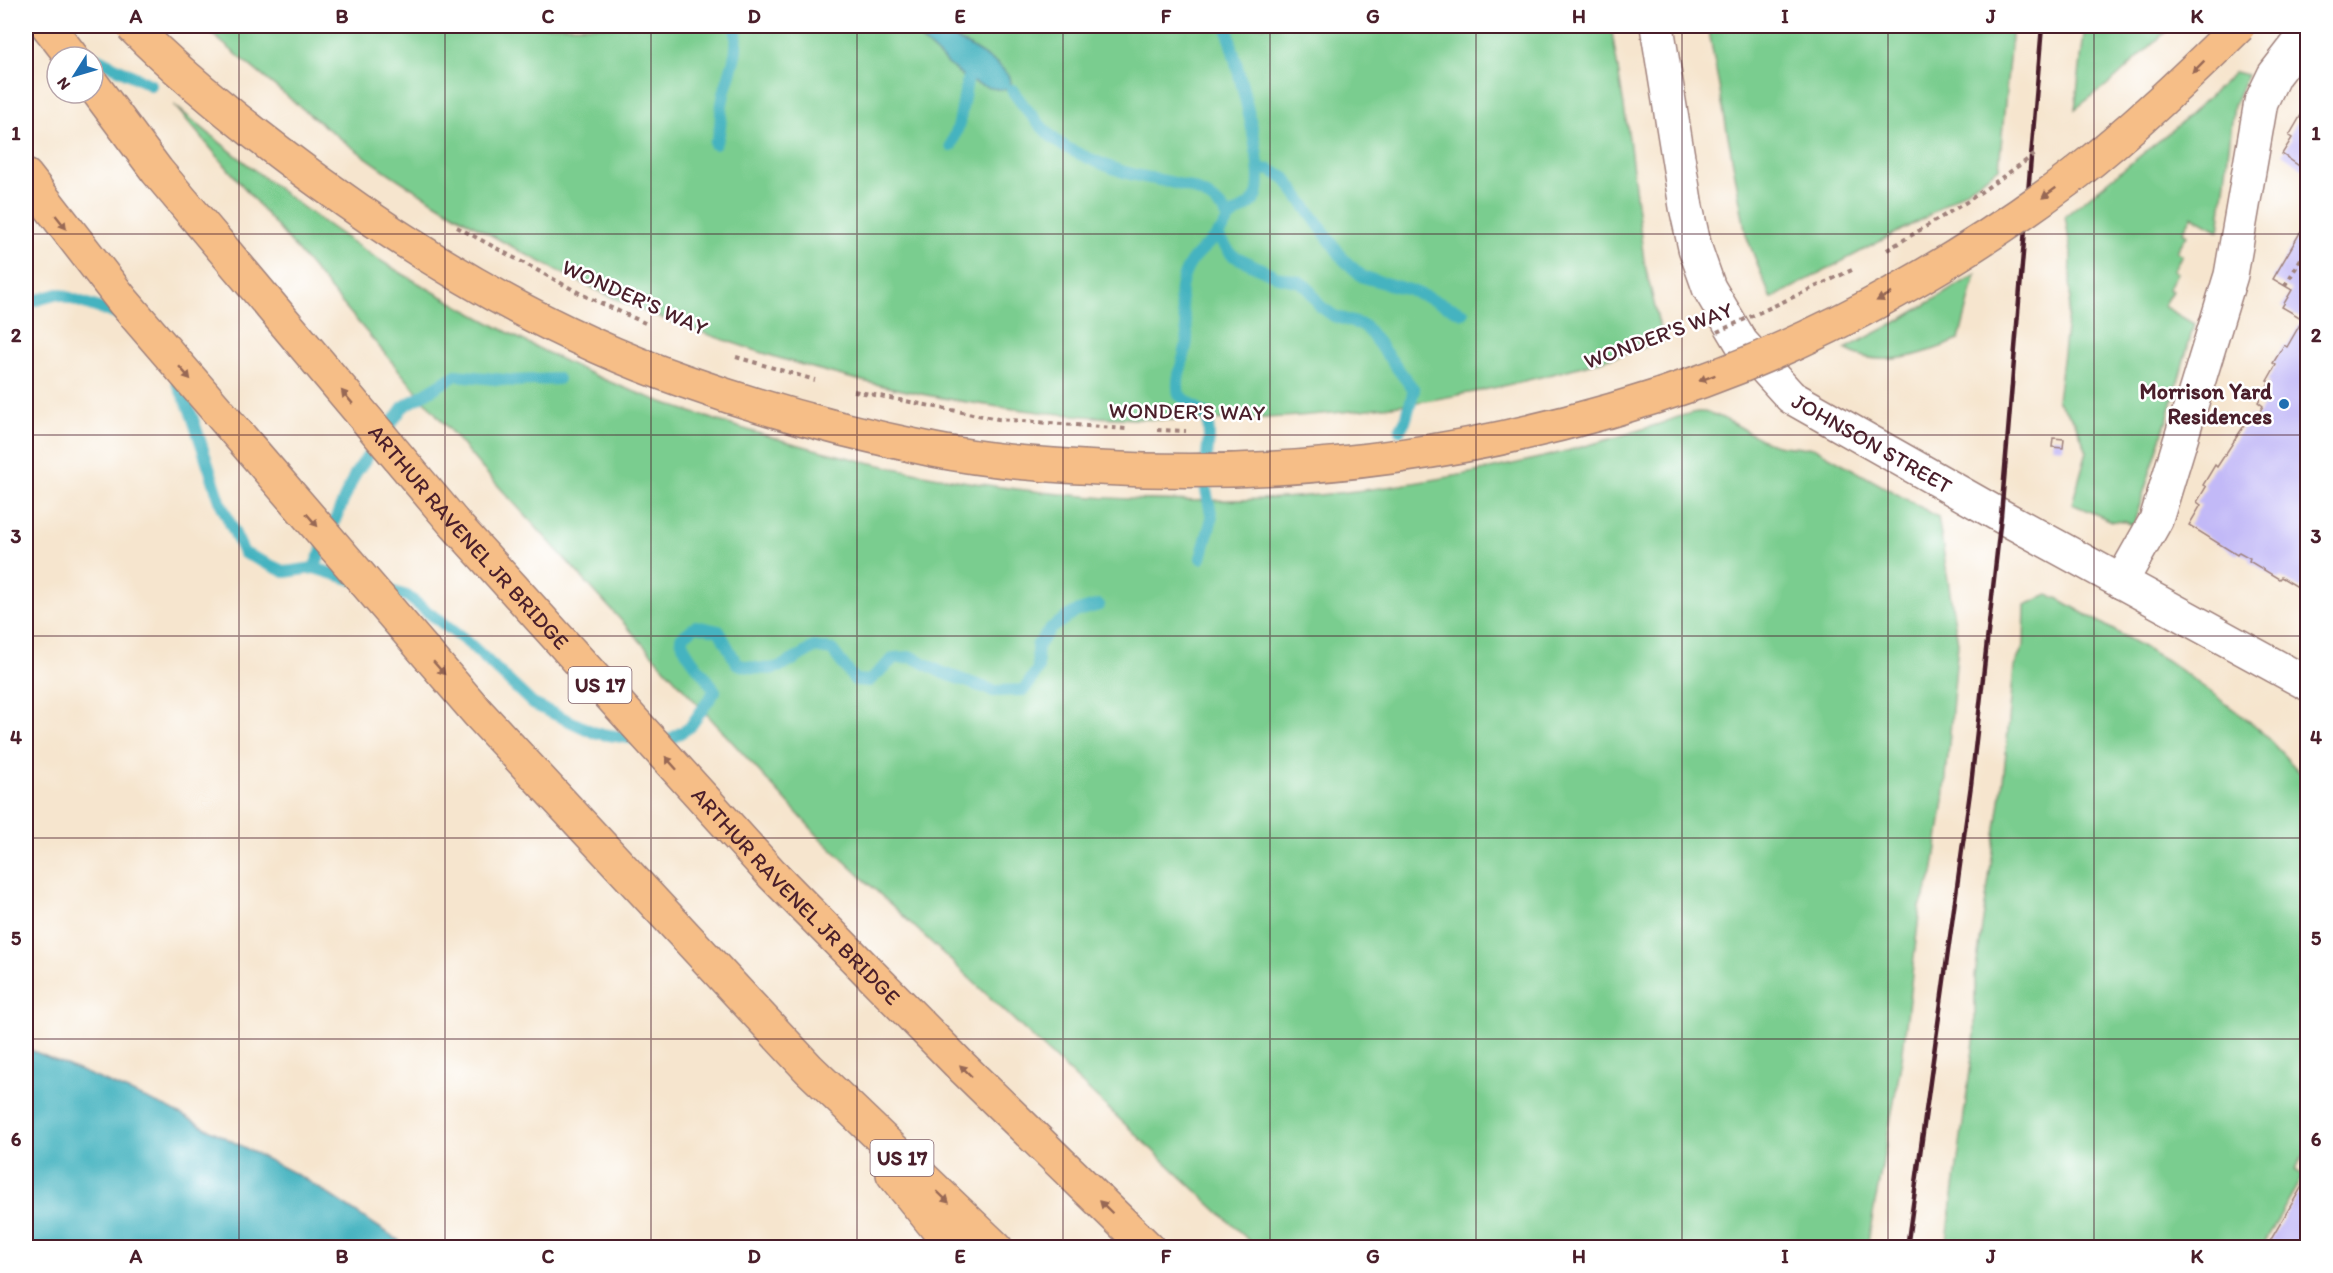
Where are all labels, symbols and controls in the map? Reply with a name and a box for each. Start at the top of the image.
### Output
text: A [129,4,143,28]
text: B [336,4,349,28]
text: C [542,4,555,28]
text: D [747,4,761,28]
text: E [954,4,966,28]
text: F [1161,4,1172,28]
text: G [1366,4,1380,28]
text: H [1572,4,1586,28]
text: I [1781,4,1789,28]
text: J [1985,4,1996,28]
text: K [2191,4,2205,28]
north arrow [45,45,105,105]
one-way arrow [2191,59,2205,73]
text: N [53,74,74,94]
text: 1 [11,121,21,145]
text: 1 [2311,121,2321,145]
one-way arrow [2042,187,2058,199]
one-way arrow [55,214,67,229]
street label: WONDER'S WAY [558,253,712,342]
one-way arrow [1876,292,1893,302]
street label: WONDER'S WAY [1580,296,1737,375]
text: 2 [11,323,22,347]
text: 2 [2311,323,2322,347]
one-way arrow [178,365,191,380]
one-way arrow [1698,374,1716,384]
place label: Morrison Yard Residences [2140,378,2273,430]
street label: JOHNSON STREET [1787,387,1957,500]
one-way arrow [341,389,354,405]
street label: WONDER'S WAY [1109,397,1266,426]
marker: Morrison Yard Residences [2277,397,2291,411]
street label: ARTHUR RAVENEL JR BRIDGE [363,419,575,655]
one-way arrow [305,513,319,528]
text: 3 [11,524,22,548]
text: 3 [2311,524,2322,548]
one-way arrow [432,660,445,675]
road number: US 17 [568,667,632,703]
text: 4 [10,725,22,749]
text: 4 [2310,725,2322,749]
one-way arrow [665,756,678,771]
street label: ARTHUR RAVENEL JR BRIDGE [686,782,906,1011]
text: 5 [11,926,22,950]
text: 5 [2311,926,2322,950]
one-way arrow [959,1064,973,1078]
text: 6 [11,1127,22,1151]
text: 6 [2311,1127,2322,1151]
road number: US 17 [870,1140,934,1176]
one-way arrow [935,1190,950,1204]
one-way arrow [1099,1200,1113,1214]
text: A [129,1244,143,1268]
text: B [336,1244,349,1268]
text: C [542,1244,555,1268]
text: D [747,1244,761,1268]
text: E [954,1244,966,1268]
text: F [1161,1244,1172,1268]
text: G [1366,1244,1380,1268]
text: H [1572,1244,1586,1268]
text: I [1781,1244,1789,1268]
text: J [1985,1244,1996,1268]
text: K [2191,1244,2205,1268]

